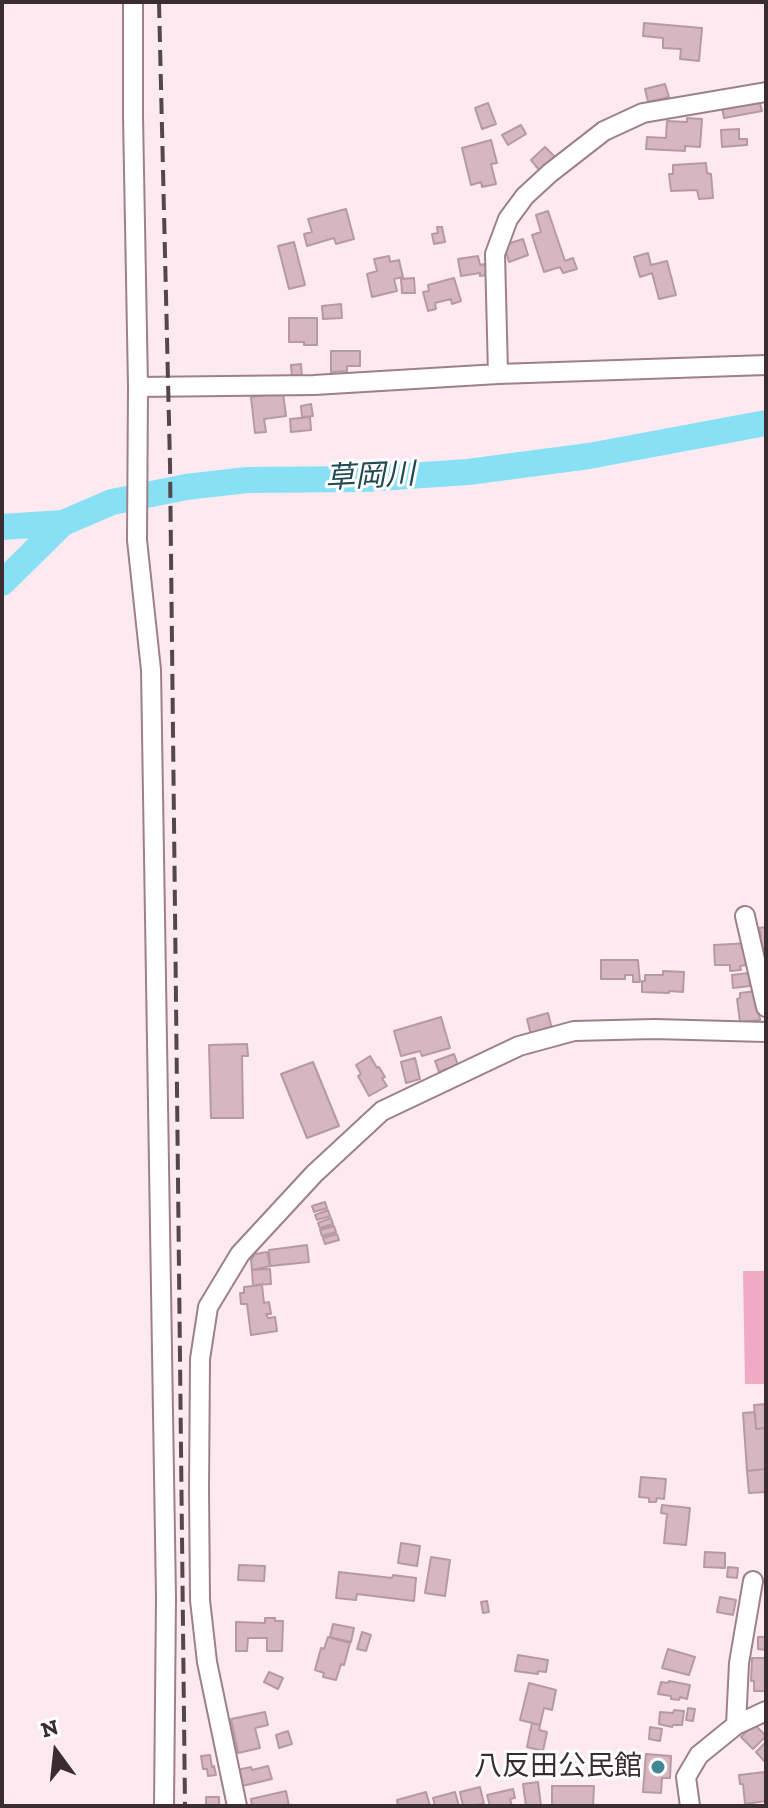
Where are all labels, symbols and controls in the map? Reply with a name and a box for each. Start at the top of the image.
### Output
water label: 草岡川 [324,457,416,497]
north arrow [16,1712,96,1792]
text: N [38,1713,61,1744]
place label: 八反田公民館 [474,1750,642,1784]
marker: 八反田公民館 [649,1758,667,1776]

